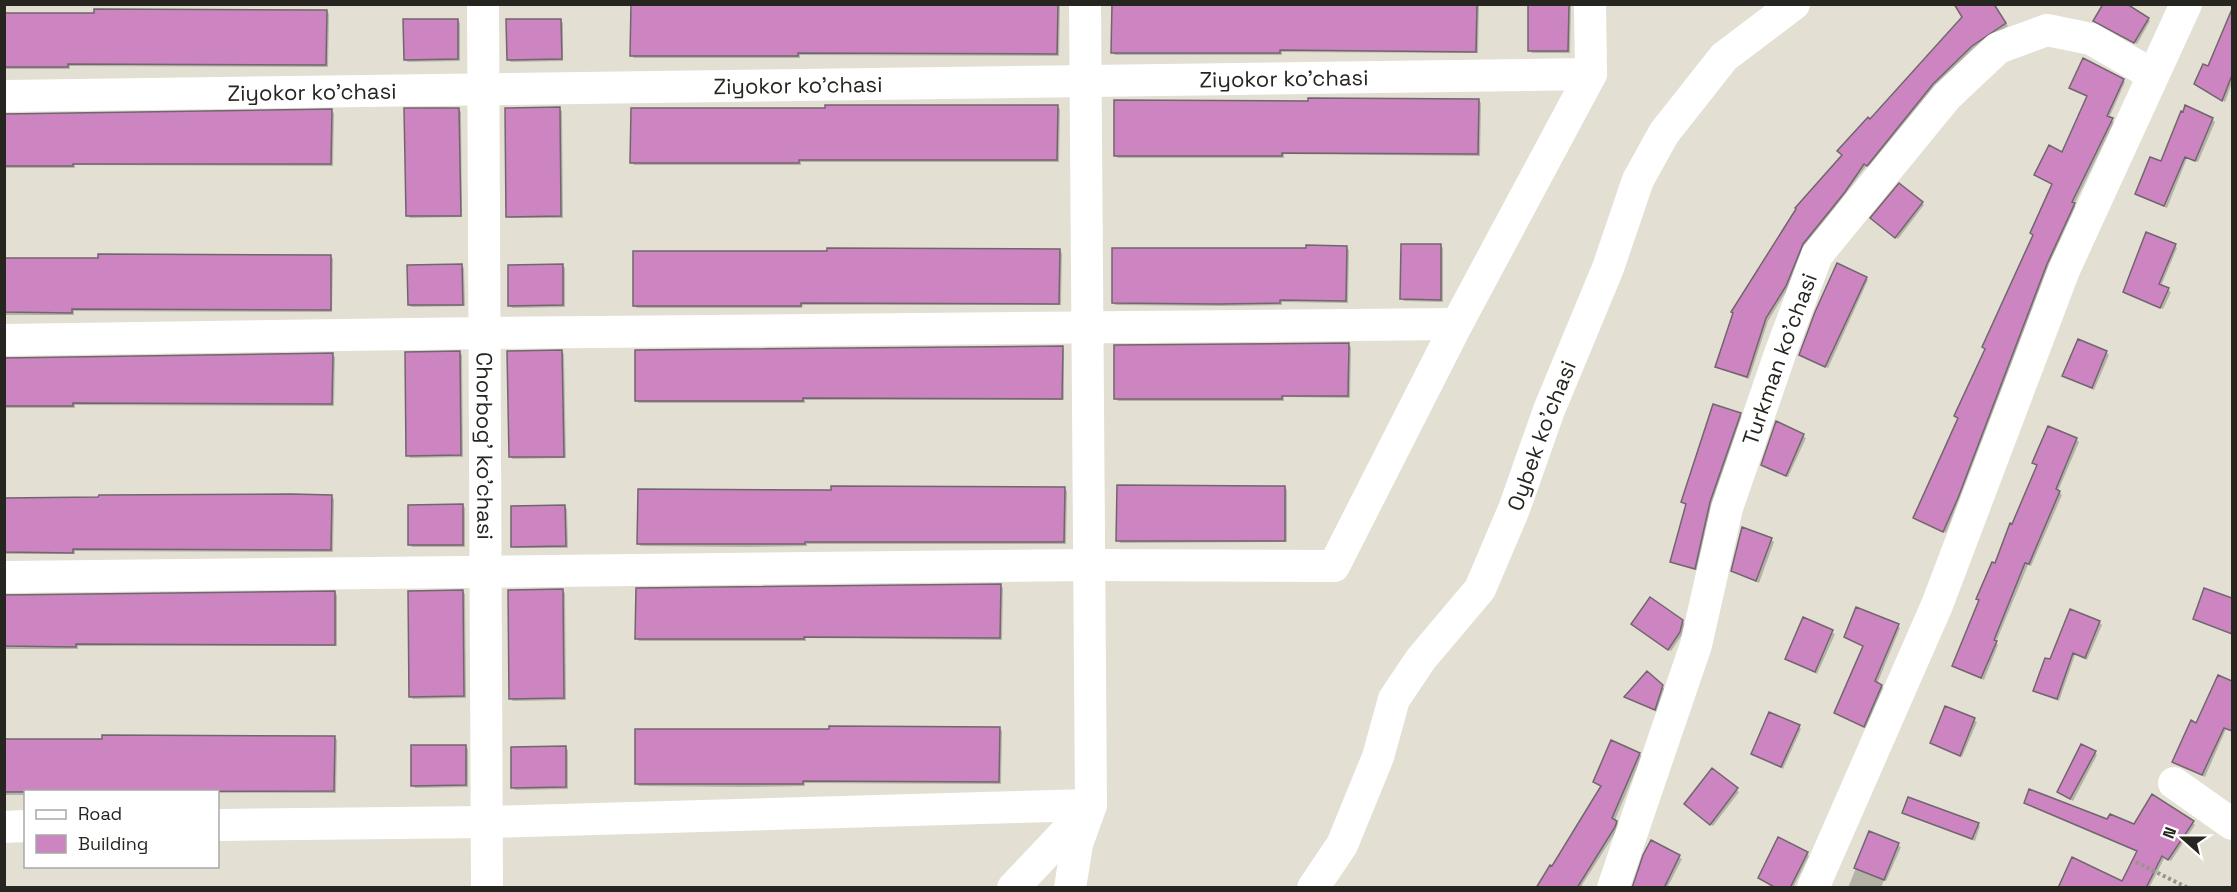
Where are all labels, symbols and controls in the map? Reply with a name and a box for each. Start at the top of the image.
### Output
street label: Ziyokor ko'chasi [1199,63,1369,93]
street label: Ziyokor ko'chasi [713,70,883,100]
street label: Ziyokor ko'chasi [227,77,397,107]
street label: Turkman ko'chasi [1736,269,1823,449]
street label: Chorbog' ko'chasi [471,352,499,540]
street label: Oybek ko'chasi [1501,356,1582,514]
legend [24,790,219,868]
text: Road [78,802,122,825]
north arrow [2153,808,2213,868]
text: N [2158,824,2181,842]
text: Building [78,832,148,855]

